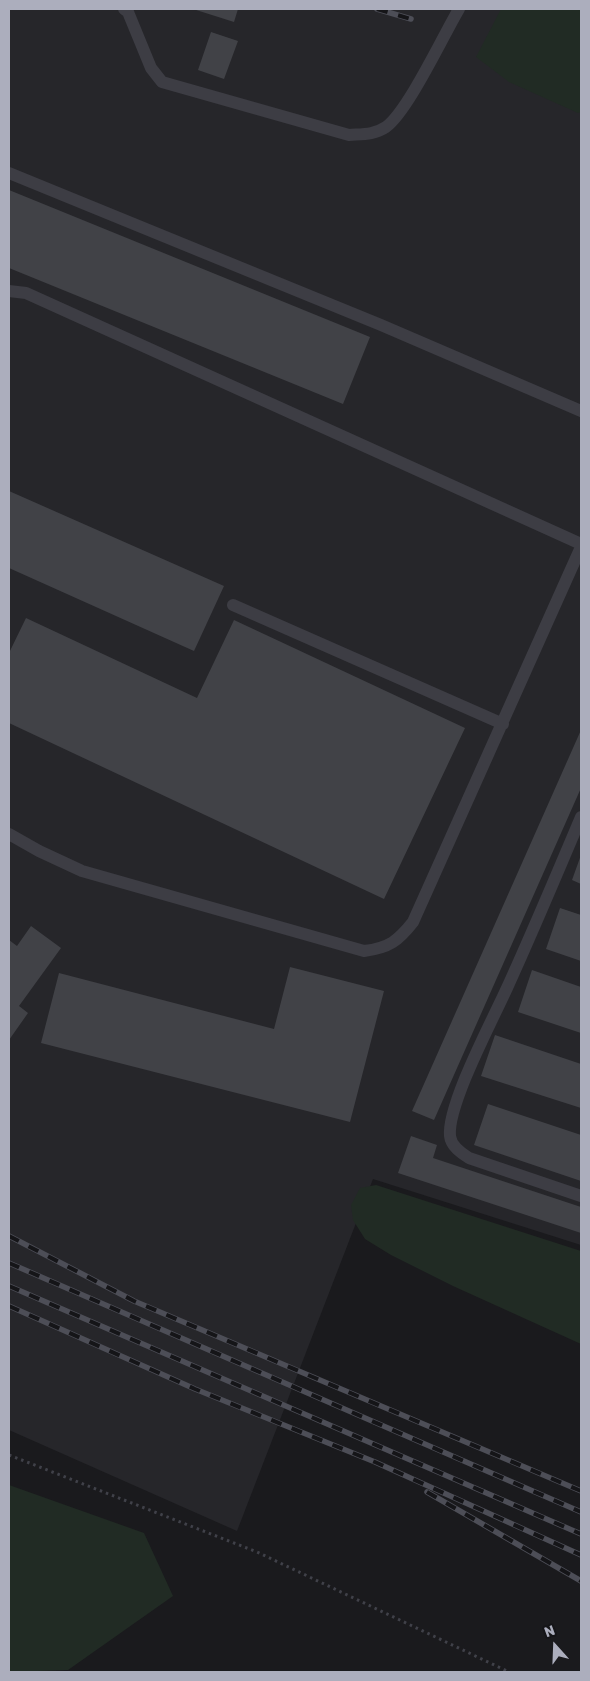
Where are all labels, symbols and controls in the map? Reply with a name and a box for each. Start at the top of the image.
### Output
north arrow [530,1621,580,1671]
text: N [542,1622,557,1641]

